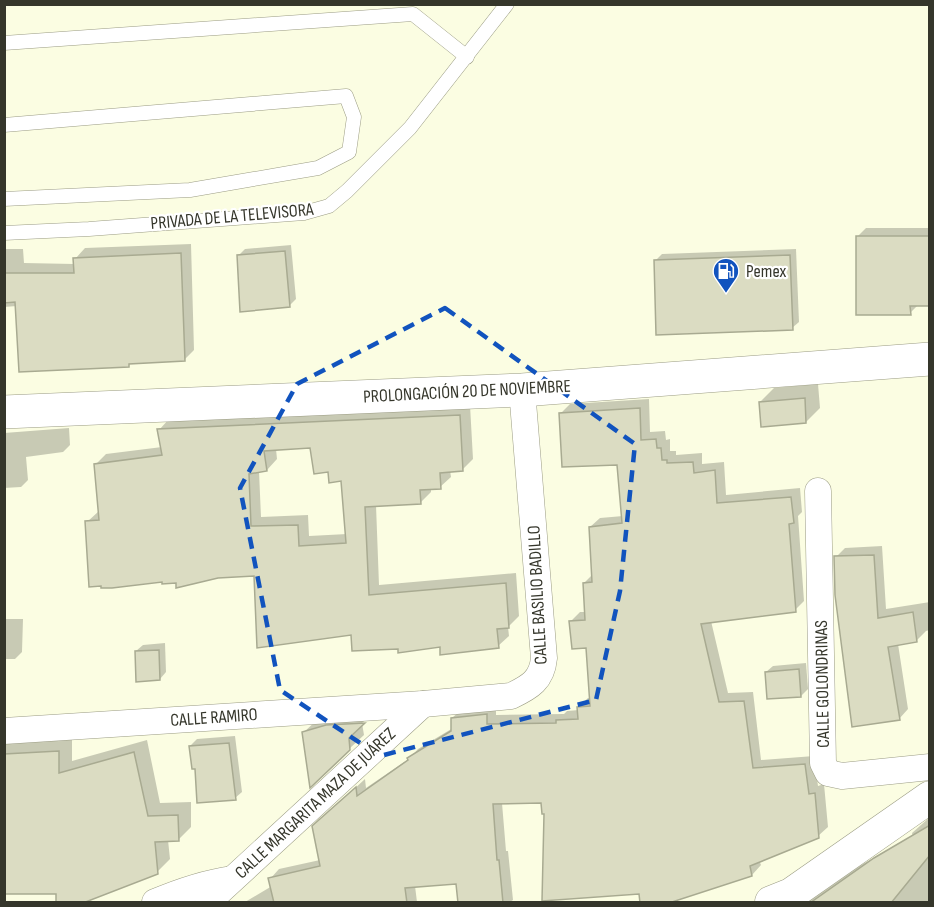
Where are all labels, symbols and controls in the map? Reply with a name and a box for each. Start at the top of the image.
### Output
street label: PRIVADA DE LA TELEVISORA [150,199,315,234]
fuel station icon: Pemex [711,256,741,294]
place label: Pemex [746,261,786,282]
street label: PROLONGACIÓN 20 DE NOVIEMBRE [363,376,571,407]
street label: CALLE BASILIO BADILLO [523,525,552,665]
street label: CALLE GOLONDRINAS [811,620,834,748]
street label: CALLE RAMIRO [170,704,258,731]
street label: CALLE MARGARITA MAZA DE JUÁREZ [231,723,400,883]

